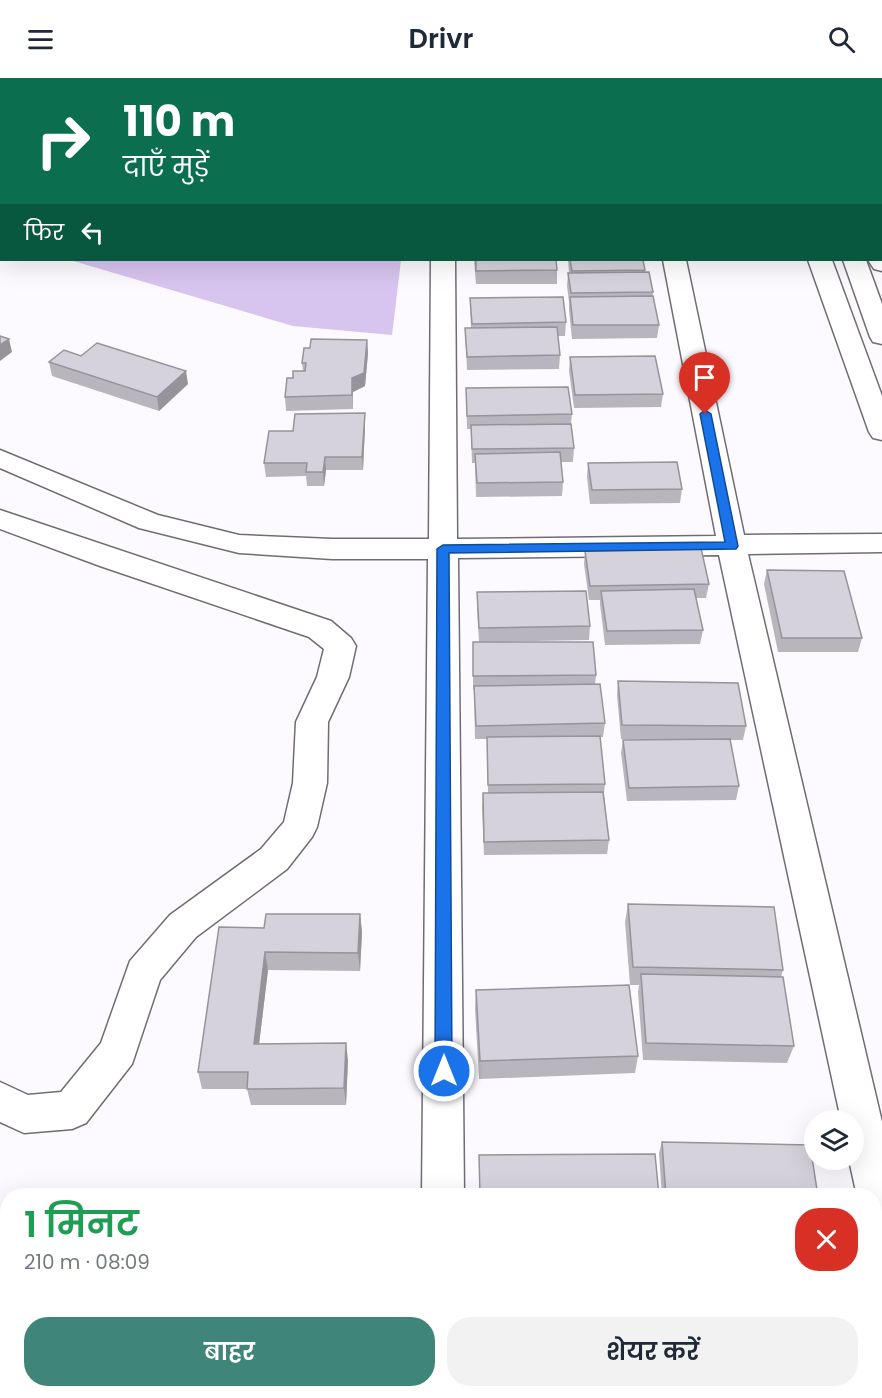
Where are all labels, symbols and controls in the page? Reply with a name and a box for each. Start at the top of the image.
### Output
text: Drivr [409,20,473,57]
icon: menu [24,23,57,56]
icon: search [825,23,858,56]
text: 110 m [123,92,235,151]
icon: right [24,102,102,180]
text: दाएँ मुड़ें [123,148,209,185]
icon: left [76,216,109,249]
text: फिर [24,217,64,248]
pin [679,352,730,414]
icon: arrive [688,361,721,394]
position arrow [412,1039,476,1103]
map controls [804,1110,864,1170]
button: layers [804,1110,864,1170]
text: 1 मिनट [24,1199,139,1250]
button: close [795,1208,858,1271]
text: 210 m · 08:09 [24,1248,150,1276]
button: बाहर [24,1317,435,1386]
button: शेयर करें [447,1317,858,1386]

